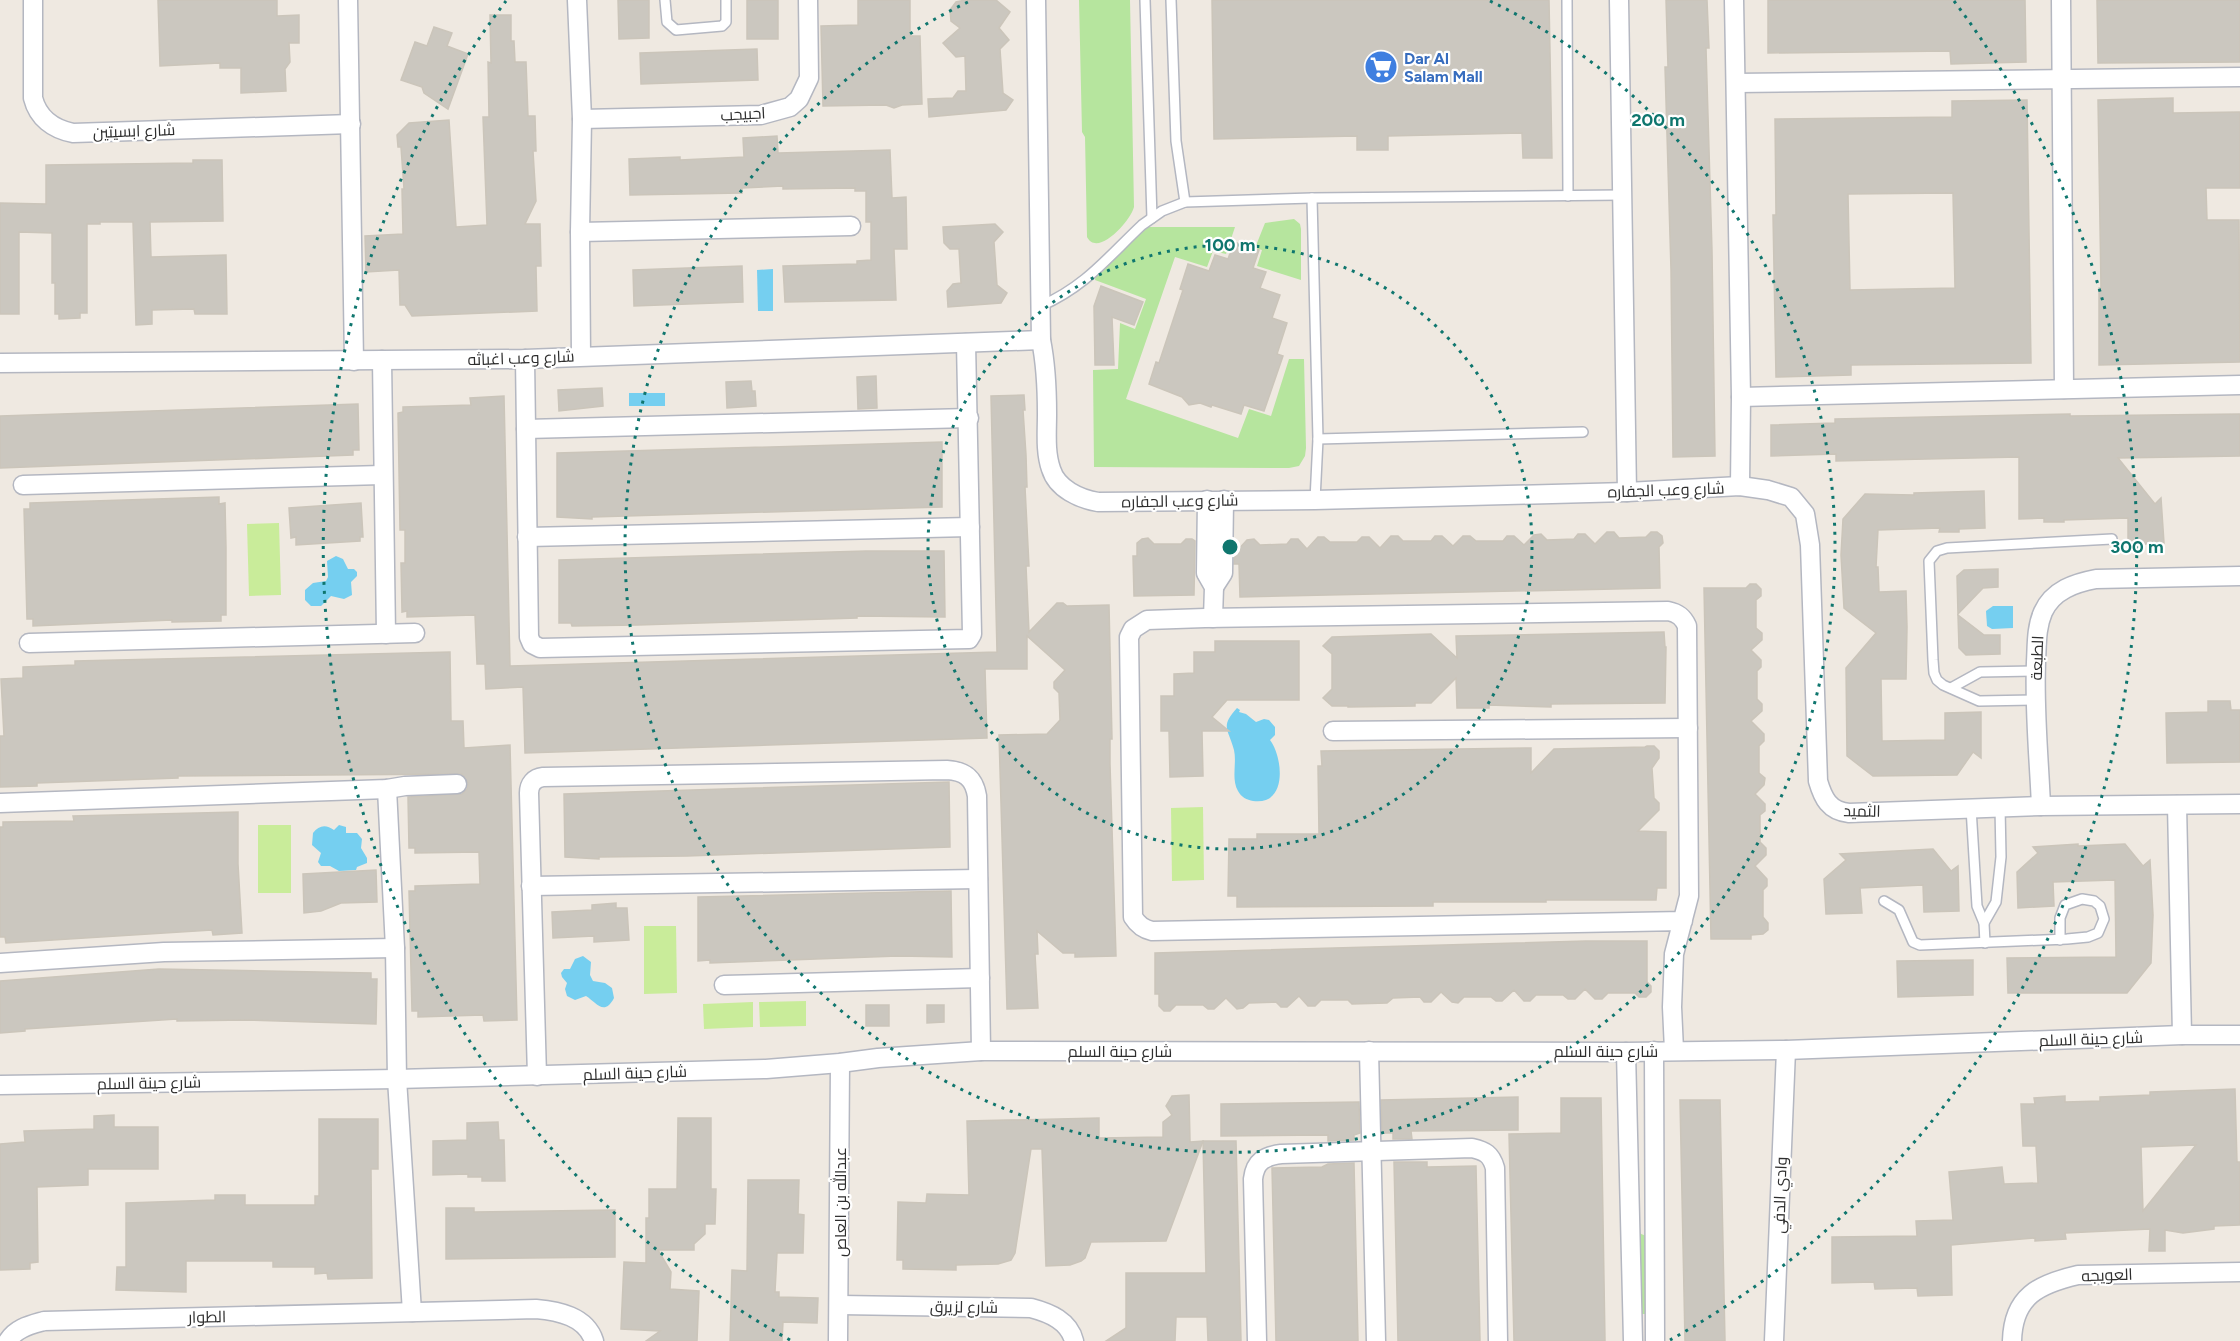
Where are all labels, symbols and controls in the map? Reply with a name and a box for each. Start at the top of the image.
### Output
supermarket icon: Dar Al Salam Mall [1363,49,1399,85]
place label: Dar Al Salam Mall [1404,49,1483,86]
street label: اجبيجب [720,103,766,125]
text: 200 m [1631,109,1685,131]
street label: شارع ابسيتين [92,120,176,144]
text: 100 m [1205,234,1255,256]
street label: شارع وعب اغباثه [467,347,575,371]
street label: شارع وعب الجفاره [1607,478,1725,504]
street label: شارع وعب الجفاره [1121,490,1239,514]
text: 300 m [2110,536,2164,558]
centre of rings [1220,537,1240,557]
street label: الطبعة [2027,635,2047,681]
street label: الثميد [1843,801,1881,821]
street label: شارع حينة السلم [2039,1028,2144,1052]
street label: شارع حينة السلم [1068,1042,1172,1063]
street label: شارع حينة السلم [1554,1042,1658,1063]
street label: شارع حينة السلم [583,1062,688,1086]
street label: شارع حينة السلم [97,1073,201,1095]
street label: عبدالله بن العاص [830,1147,851,1257]
street label: وادي الدفي [1769,1156,1795,1234]
street label: العويجه [2081,1265,2133,1285]
street label: شارع لزيرق [930,1297,998,1319]
street label: الطوار [187,1307,226,1327]

